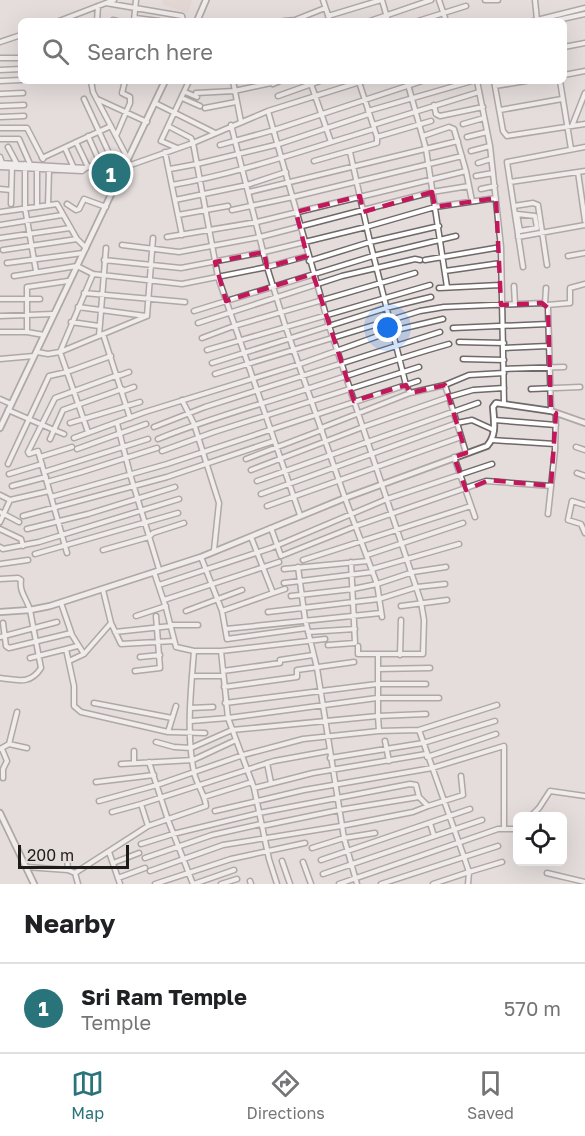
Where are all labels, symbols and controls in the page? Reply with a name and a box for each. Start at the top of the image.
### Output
search box [18,18,567,84]
icon: search [39,35,72,68]
text: Search here [87,38,213,65]
pin: 1 [92,150,130,195]
your location [373,313,402,342]
map controls [513,812,567,866]
button: locate [513,812,567,866]
scale bar [18,842,129,870]
text: 200 m [27,845,74,865]
text: Nearby [24,908,115,939]
text: Sri Ram Temple [81,983,247,1010]
text: 1 [38,996,49,1020]
text: 570 m [504,996,561,1020]
text: Temple [81,1010,151,1034]
tab: Map [71,1067,104,1123]
tab: Directions [247,1067,325,1123]
tab: Saved [467,1067,514,1123]

